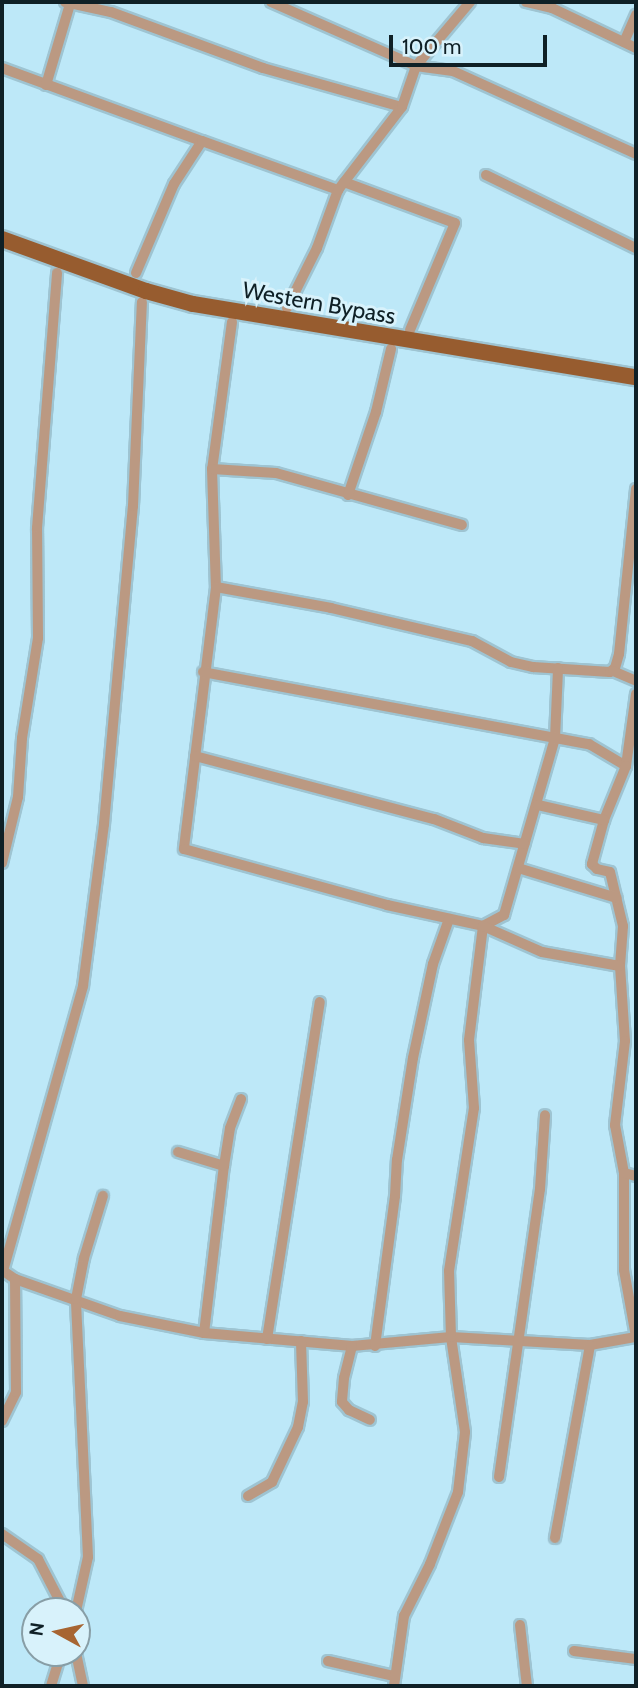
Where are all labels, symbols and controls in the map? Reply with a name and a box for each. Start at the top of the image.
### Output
scale bar [393,21,550,65]
text: 100 m [402,34,461,59]
street label: Western Bypass [240,276,398,330]
north arrow [21,1597,91,1667]
text: N [24,1621,49,1638]

